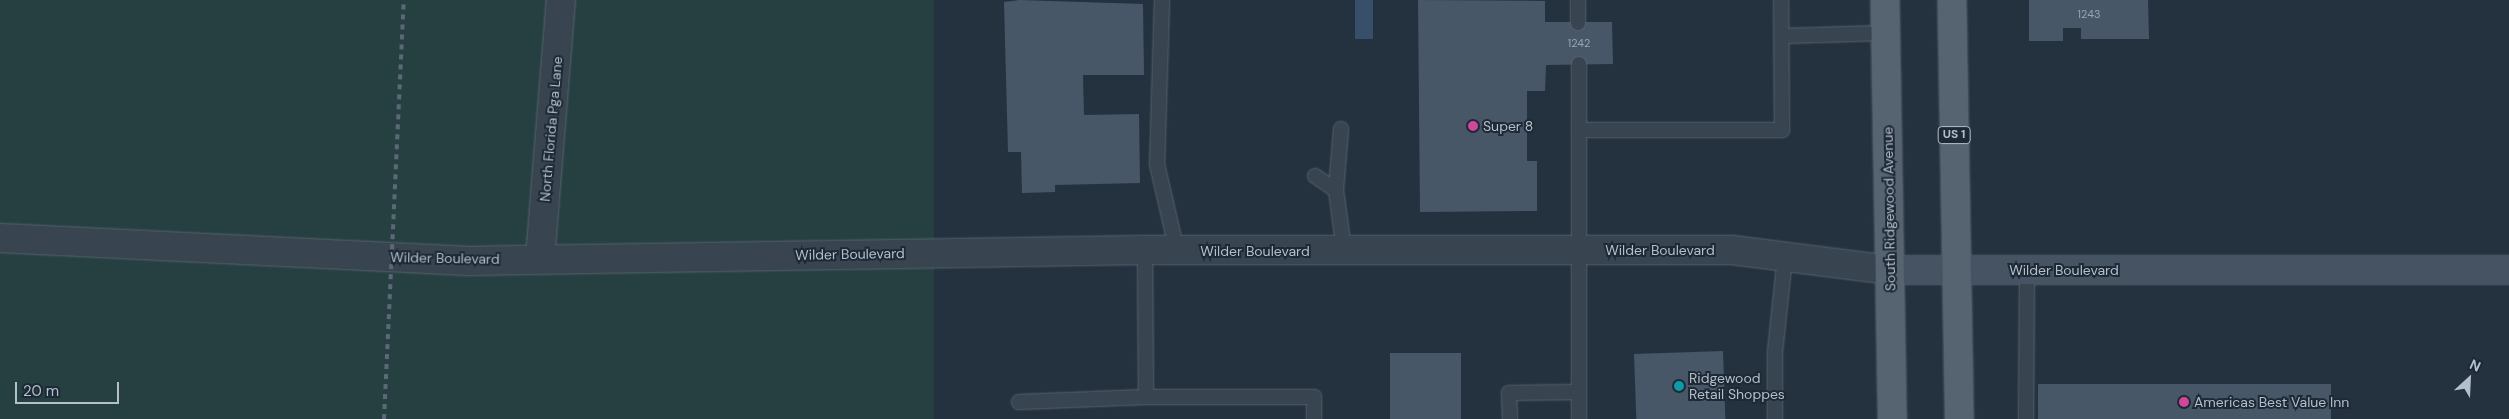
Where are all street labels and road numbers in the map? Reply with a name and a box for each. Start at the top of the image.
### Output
street label: North Florida Pga Lane [536,56,566,202]
road number: US 1 [1936,126,1972,144]
street label: South Ridgewood Avenue [1879,127,1899,291]
street label: Wilder Boulevard [1605,242,1715,258]
street label: Wilder Boulevard [1200,243,1310,259]
street label: Wilder Boulevard [795,245,905,263]
street label: Wilder Boulevard [390,249,500,267]
street label: Wilder Boulevard [2009,262,2119,278]

